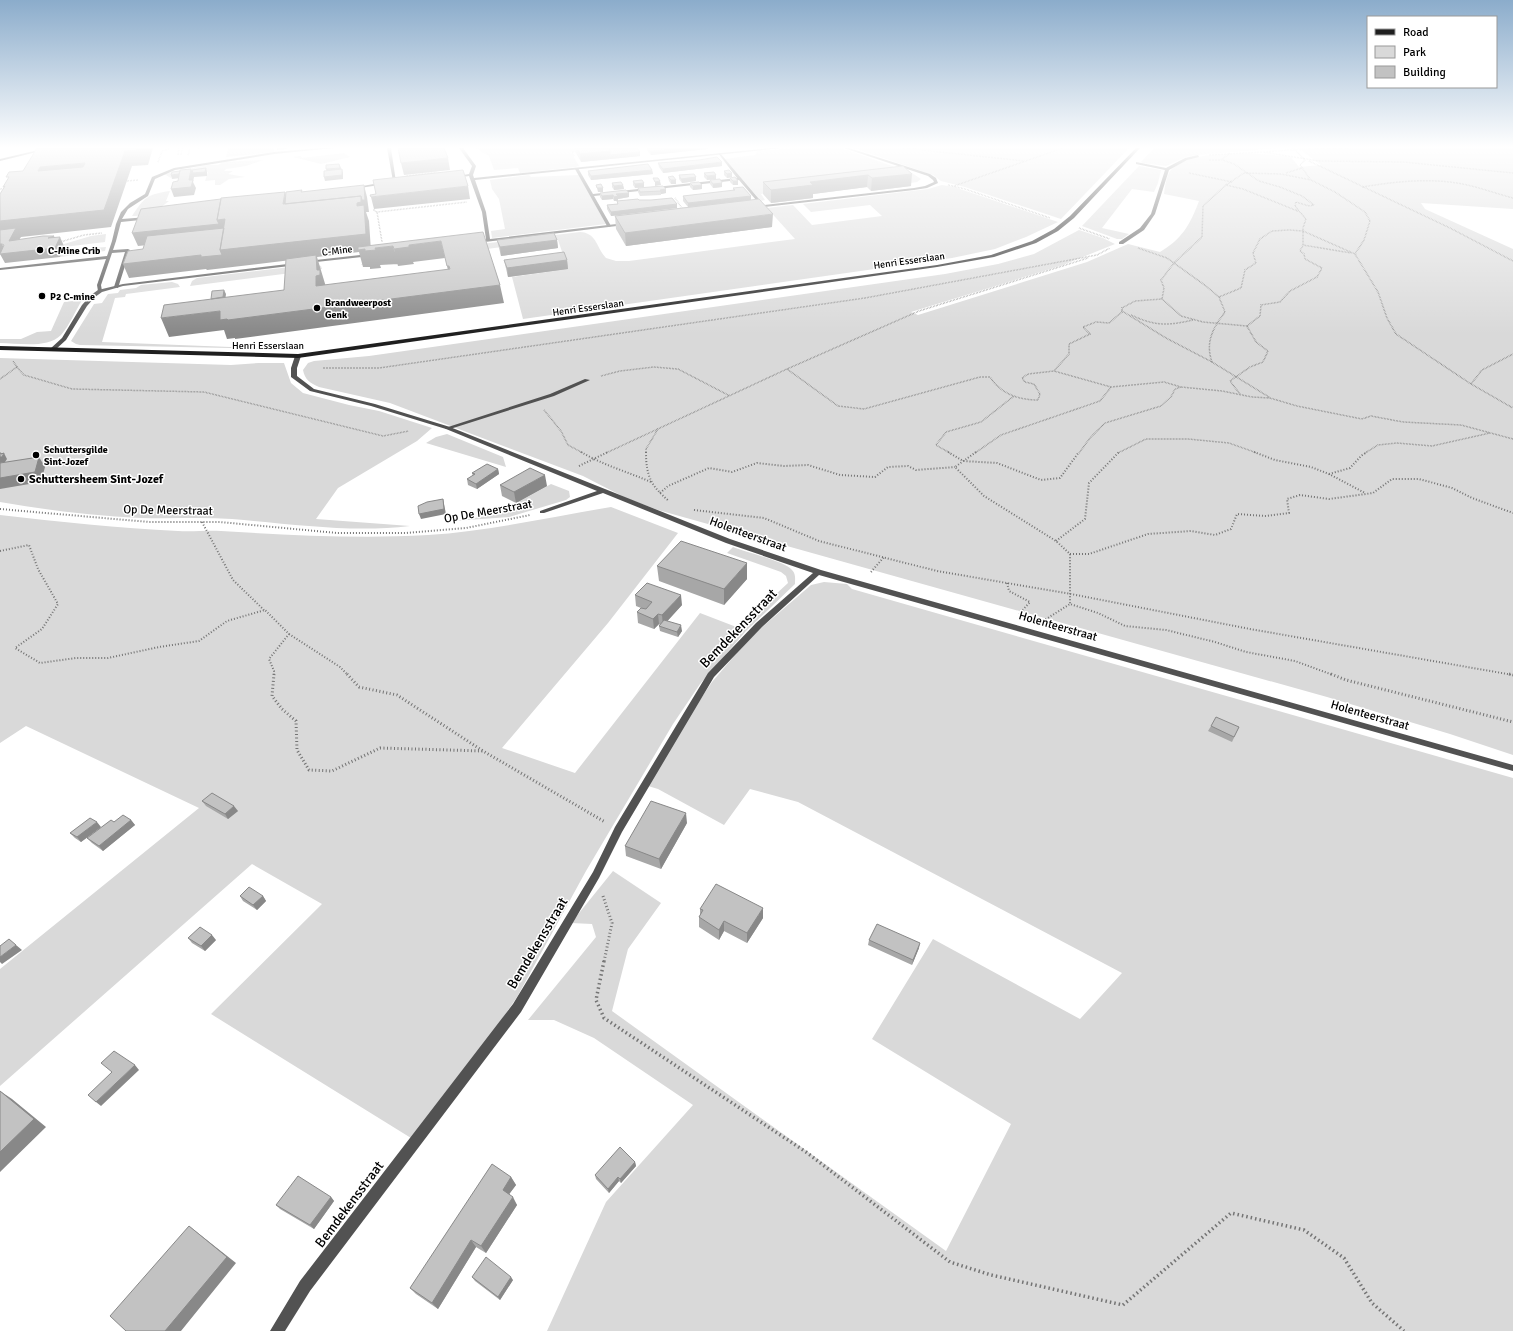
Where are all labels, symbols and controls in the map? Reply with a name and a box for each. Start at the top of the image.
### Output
legend [1367,16,1497,88]
text: Road [1403,25,1429,40]
text: Park [1403,45,1426,60]
text: Building [1403,65,1446,80]
street label: C-Mine [321,243,353,259]
marker: C-Mine Crib [35,245,45,255]
place label: C-Mine Crib [48,245,101,257]
street label: Henri Esserslaan [873,250,946,272]
marker: P2 C-mine [37,291,47,301]
place label: P2 C-mine [50,291,95,303]
place label: Brandweerpost Genk [325,297,391,321]
street label: Henri Esserslaan [552,297,625,319]
marker: Brandweerpost Genk [312,303,322,313]
street label: Henri Esserslaan [232,340,304,352]
place label: Schuttersgilde Sint-Jozef [44,444,108,468]
marker: Schuttersgilde Sint-Jozef [31,450,41,460]
place label: Schuttersheem Sint-Jozef [29,472,164,487]
marker: Schuttersheem Sint-Jozef [16,474,26,484]
street label: Op De Meerstraat [443,496,533,527]
street label: Op De Meerstraat [123,502,213,519]
street label: Holenteerstraat [707,514,788,555]
street label: Bemdekensstraat [696,585,781,672]
street label: Holenteerstraat [1017,608,1099,645]
street label: Holenteerstraat [1329,697,1411,734]
street label: Bemdekensstraat [503,894,571,992]
street label: Bemdekensstraat [311,1158,387,1251]

